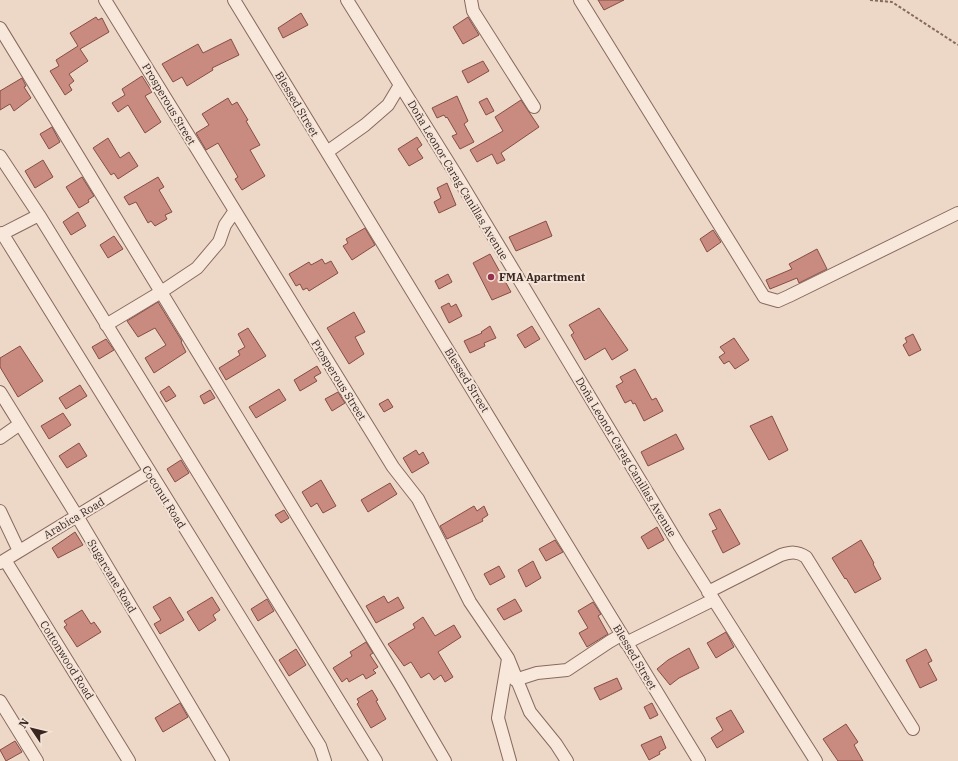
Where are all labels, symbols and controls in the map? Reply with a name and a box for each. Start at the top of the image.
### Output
street label: Prosperous Street [139,61,199,147]
street label: Blessed Street [272,69,322,139]
street label: Doña Leonor Carag Canillas Avenue [405,98,511,263]
place label: FMA Apartment [499,270,585,284]
marker: FMA Apartment [486,272,496,282]
street label: Prosperous Street [309,337,370,423]
street label: Blessed Street [442,345,492,415]
street label: Doña Leonor Carag Canillas Avenue [573,375,679,540]
street label: Coconut Road [139,463,189,531]
street label: Arabica Road [41,494,107,542]
street label: Sugarcane Road [85,537,140,616]
street label: Cottonwood Road [37,618,97,702]
street label: Blessed Street [610,622,660,692]
north arrow [12,709,52,749]
text: N [16,715,32,731]

